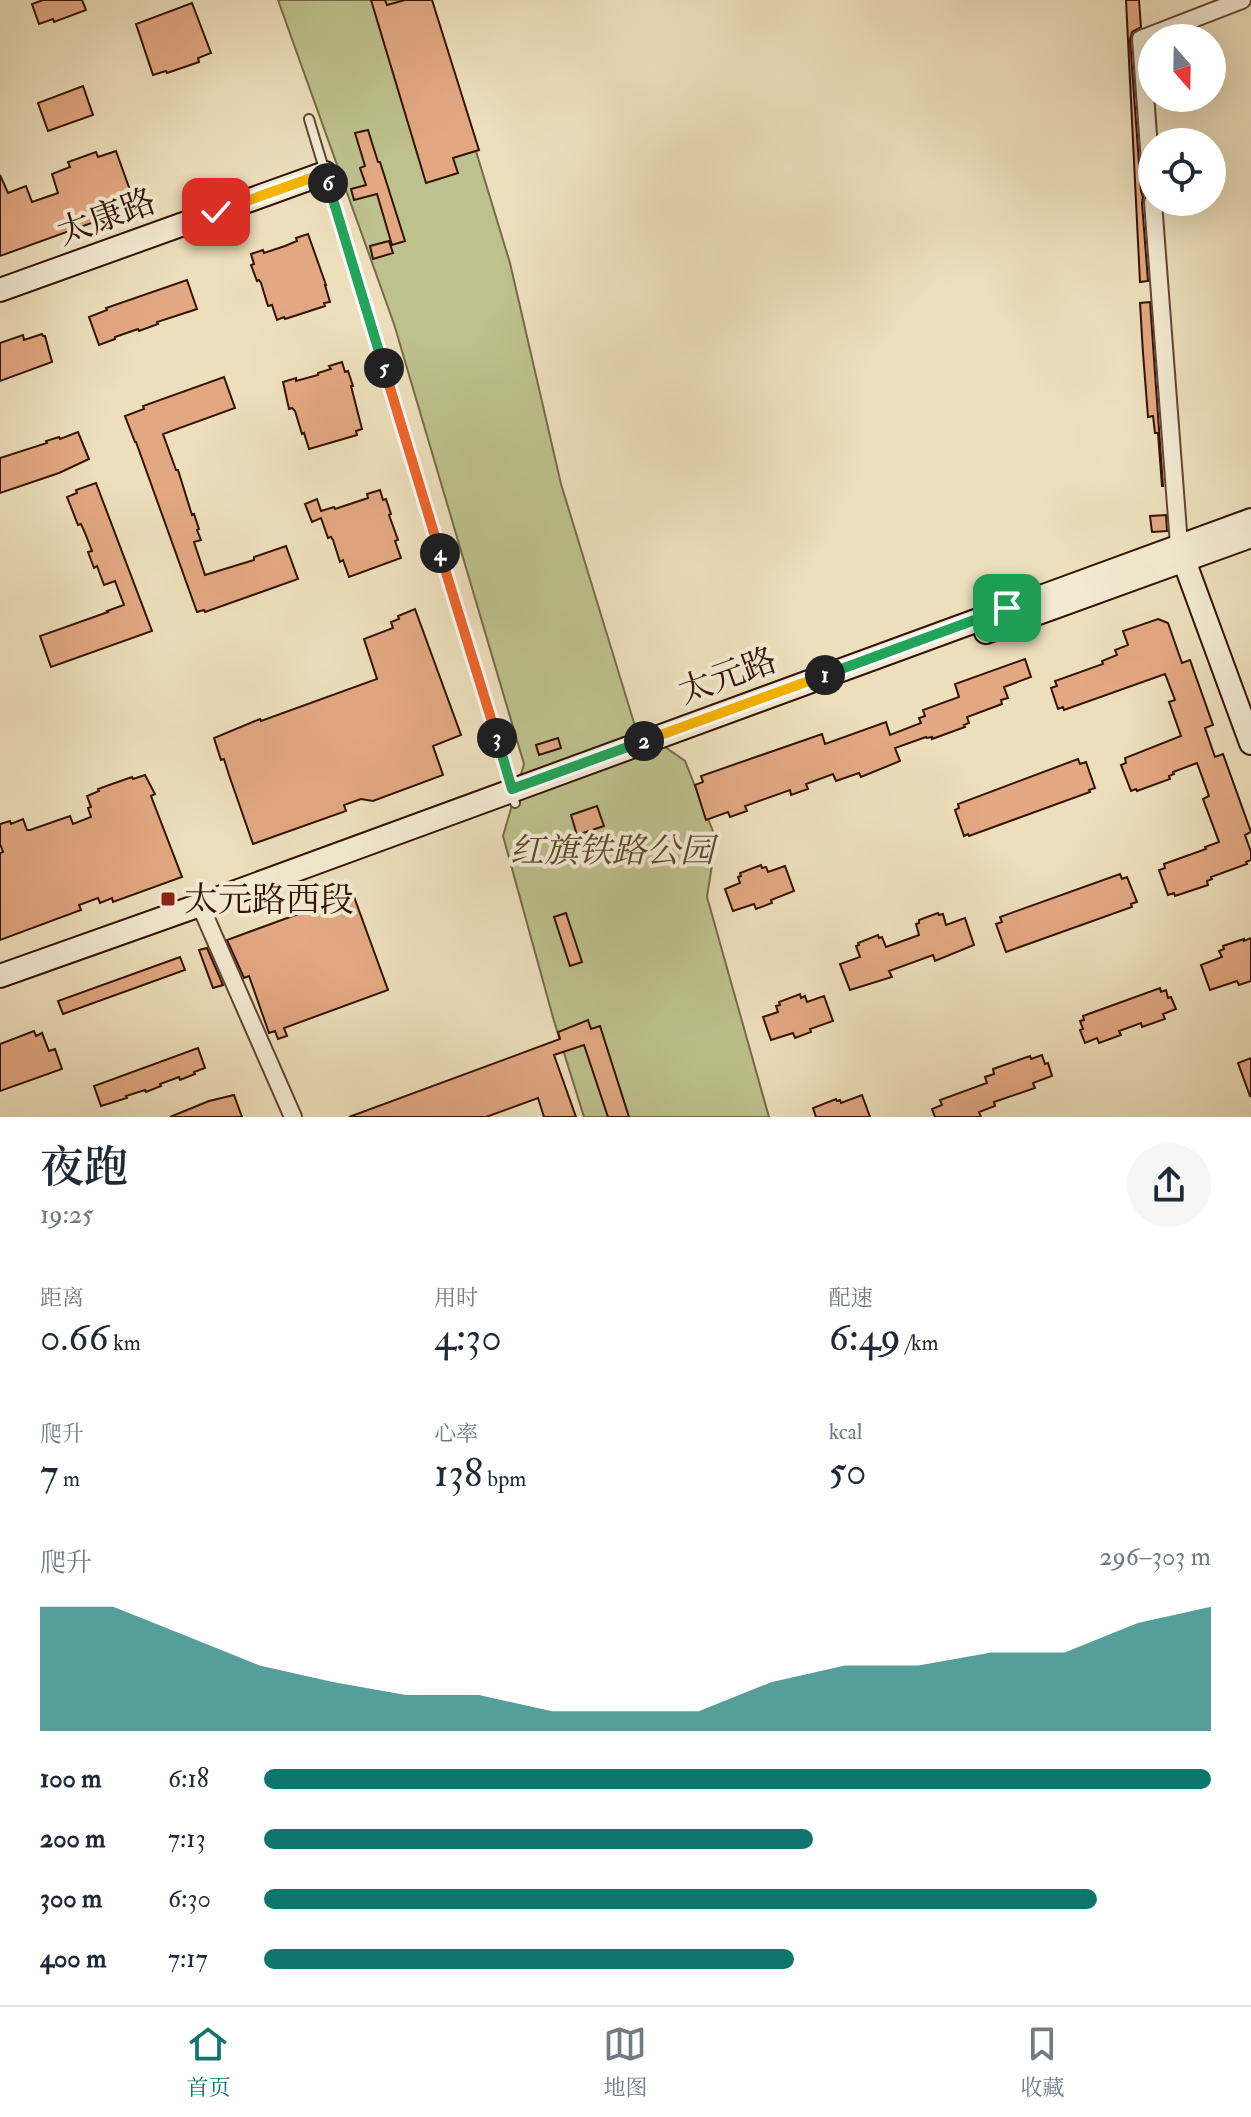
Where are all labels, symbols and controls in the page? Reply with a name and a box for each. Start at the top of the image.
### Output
north arrow [1138,24,1226,112]
map controls [1138,24,1226,216]
button: locate [1138,128,1226,216]
pin: 6 [308,163,348,203]
text: 6 [322,169,334,197]
pin [182,178,250,246]
street label: 太康路 [51,180,162,255]
icon: check [194,190,238,234]
pin: 5 [364,348,404,388]
text: 5 [379,354,389,382]
pin: 4 [420,533,460,573]
text: 4 [434,539,446,567]
pin [973,574,1041,642]
icon: arrive [985,586,1029,630]
street label: 太元路 [672,639,783,714]
pin: 1 [805,655,845,695]
text: 1 [821,661,829,689]
pin: 3 [477,718,517,758]
pin: 2 [624,721,664,761]
text: 3 [493,724,501,752]
text: 2 [638,727,650,755]
park label: 红旗铁路公园 [510,830,719,873]
place label: 太元路西段 [184,879,354,922]
marker: 太元路西段 [159,890,177,908]
text: 夜跑 [40,1141,128,1196]
button: share [1127,1143,1211,1227]
text: 19:25 [40,1199,93,1231]
text: 距离 [40,1284,84,1312]
text: 用时 [434,1284,478,1312]
text: 配速 [829,1284,873,1312]
text: 0.66 [40,1312,109,1363]
text: 4:30 [434,1312,502,1363]
text: 6:49 [829,1312,901,1363]
text: km [109,1329,141,1357]
text: /km [901,1329,939,1357]
text: kcal [829,1418,862,1446]
text: 爬升 [40,1420,84,1448]
text: 心率 [434,1420,478,1448]
text: 50 [829,1446,866,1497]
text: 7 [40,1448,58,1499]
text: 138 [434,1448,483,1499]
text: m [58,1465,80,1493]
text: bpm [483,1465,526,1493]
text: 296–303 m [1099,1541,1211,1573]
text: 爬升 [40,1547,92,1579]
text: 100 m [40,1763,101,1795]
text: 6:18 [168,1763,209,1795]
text: 200 m [40,1823,105,1855]
text: 7:13 [168,1823,206,1855]
text: 300 m [40,1883,102,1915]
text: 6:30 [168,1883,211,1915]
text: 400 m [40,1943,106,1975]
text: 7:17 [168,1943,208,1975]
tab: 首页 [186,2022,231,2102]
tab: 地图 [603,2022,648,2102]
tab: 收藏 [1020,2022,1065,2102]

